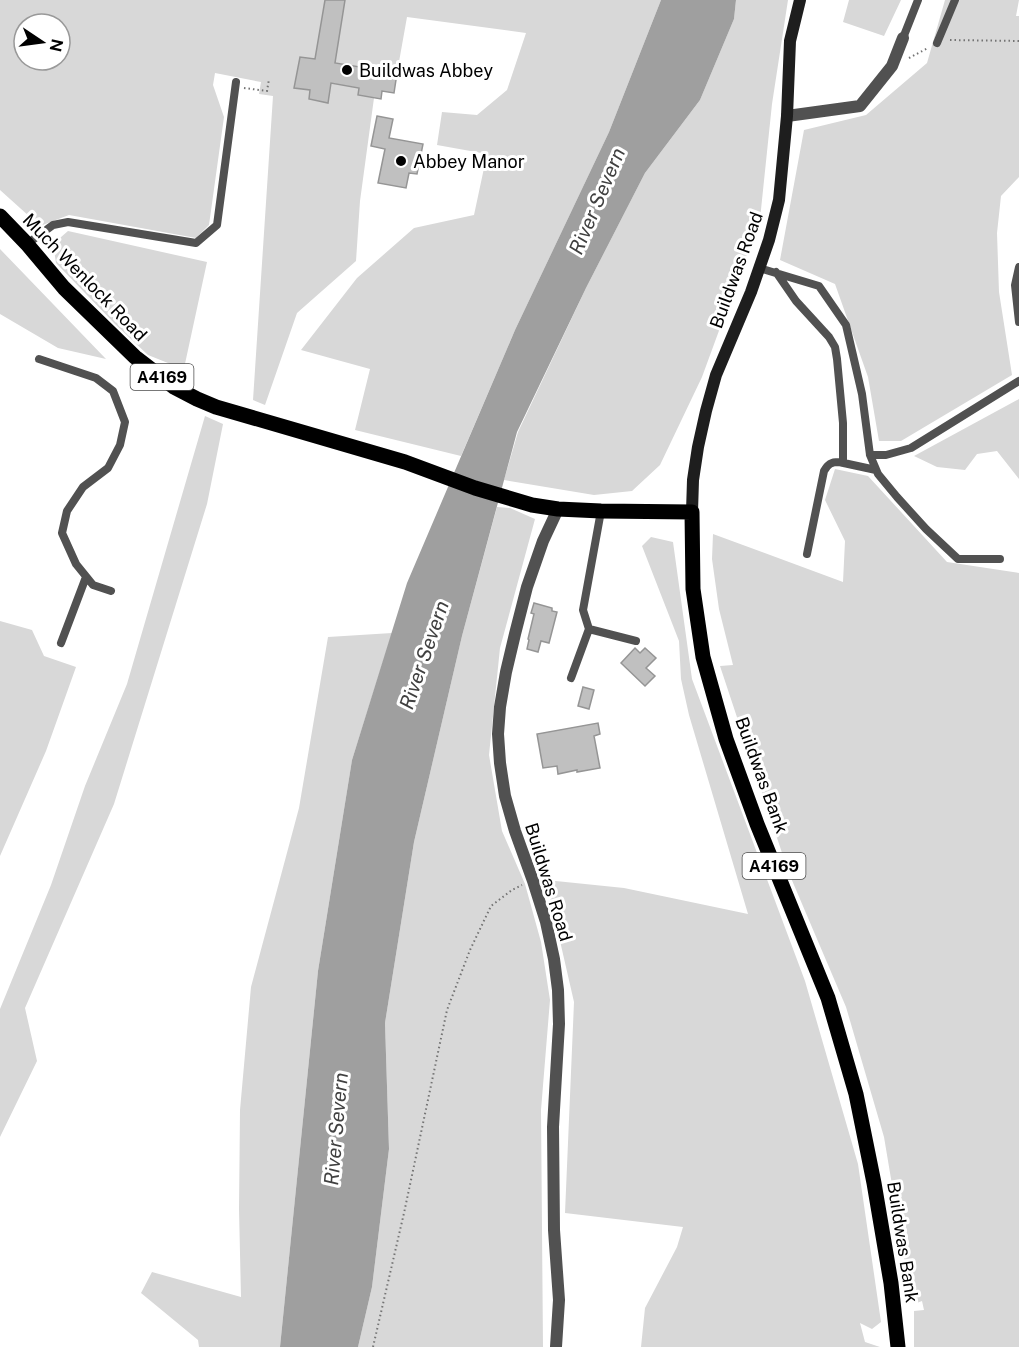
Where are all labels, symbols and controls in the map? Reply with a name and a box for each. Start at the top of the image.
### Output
north arrow [12,12,72,72]
text: N [45,37,67,53]
place label: Buildwas Abbey [359,60,493,81]
marker: Buildwas Abbey [340,63,354,77]
water label: River Severn [564,144,630,258]
place label: Abbey Manor [413,151,525,172]
marker: Abbey Manor [394,154,408,168]
street label: Much Wenlock Road [19,209,151,345]
street label: Buildwas Road [705,209,767,331]
road number: A4169 [130,364,194,390]
water label: River Severn [394,598,454,712]
street label: Buildwas Bank [731,714,793,836]
street label: Buildwas Road [521,820,577,944]
road number: A4169 [742,853,806,879]
water label: River Severn [319,1072,353,1186]
street label: Buildwas Bank [883,1180,923,1304]

